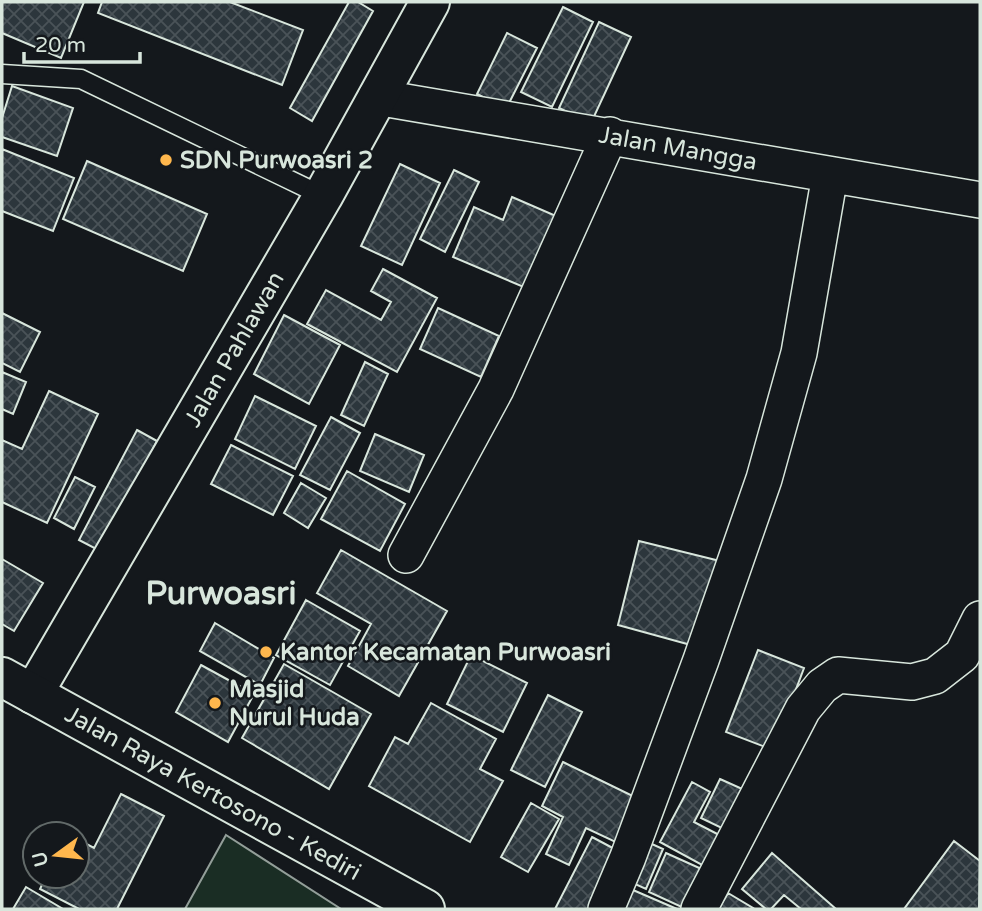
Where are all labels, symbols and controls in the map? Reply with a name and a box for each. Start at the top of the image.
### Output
scale bar [24,21,140,65]
text: 20 m [35,33,86,58]
street label: Jalan Mangga [597,120,759,177]
place label: SDN Purwoasri 2 [180,146,373,175]
marker: SDN Purwoasri 2 [158,152,174,168]
street label: Jalan Pahlawan [178,266,291,432]
district label: Purwoasri [145,575,297,613]
place label: Kantor Kecamatan Purwoasri [280,638,611,667]
marker: Kantor Kecamatan Purwoasri [258,644,274,660]
place label: Masjid Nurul Huda [229,675,360,732]
marker: Masjid Nurul Huda [207,695,223,711]
street label: Jalan Raya Kertosono - Kediri [60,700,366,887]
north arrow [21,820,91,890]
text: U [28,849,53,869]

